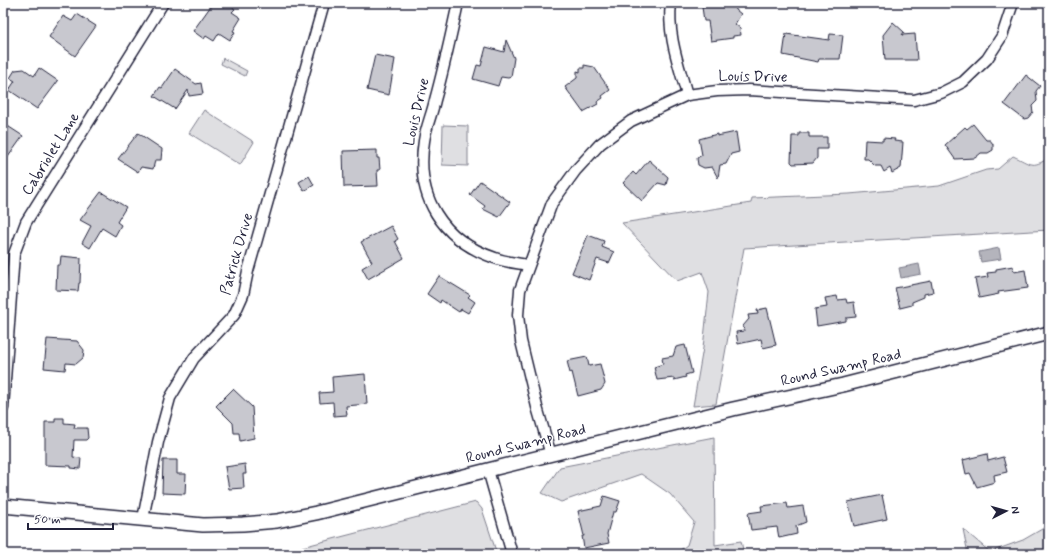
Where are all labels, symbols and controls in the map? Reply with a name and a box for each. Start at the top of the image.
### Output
street label: Louis Drive [718,66,788,88]
street label: Louis Drive [399,76,435,148]
street label: Cabriolet Lane [17,108,85,200]
street label: Patrick Drive [216,210,258,297]
street label: Round Swamp Road [779,344,903,392]
street label: Round Swamp Road [464,419,588,469]
north arrow [986,491,1026,531]
scale bar [28,505,113,531]
text: N [1008,506,1022,514]
text: 50 m [34,512,61,528]

